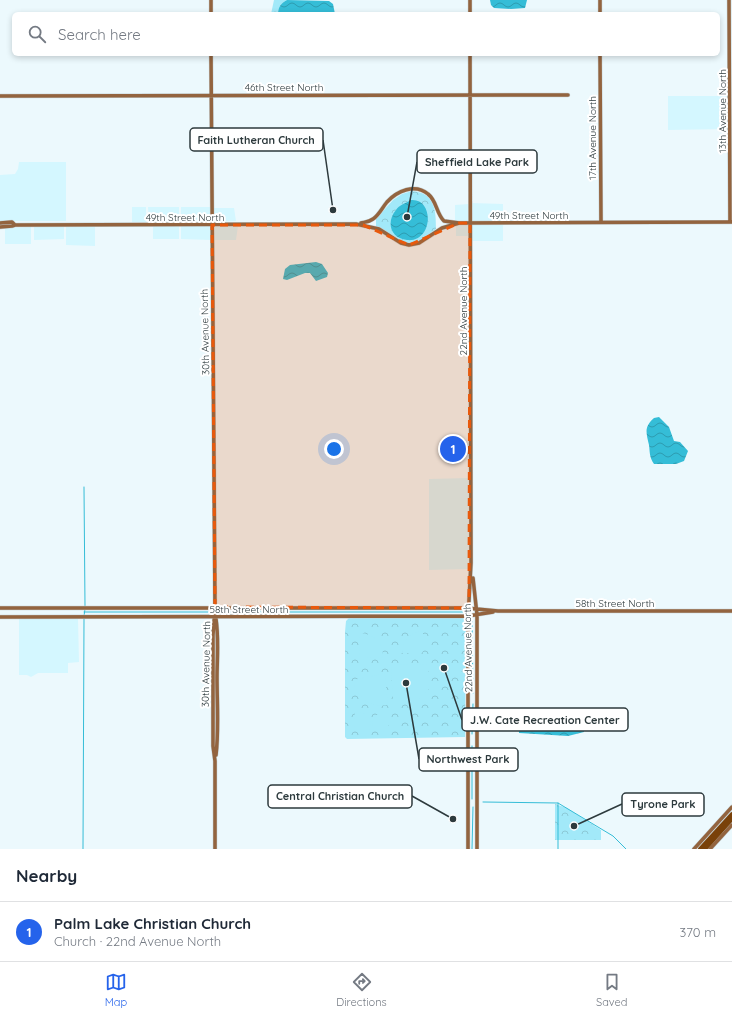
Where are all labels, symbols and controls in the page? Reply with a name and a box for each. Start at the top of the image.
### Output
search box [12,12,720,56]
icon: search [26,23,48,45]
text: Search here [58,25,141,44]
street label: 13th Avenue North [716,69,729,153]
street label: 46th Street North [245,81,323,94]
street label: 17th Avenue North [586,96,599,180]
callout: Faith Lutheran Church [190,128,323,151]
text: Faith Lutheran Church [197,133,315,147]
callout: Sheffield Lake Park [417,150,537,173]
text: Sheffield Lake Park [425,155,529,169]
street label: 49th Street North [490,209,568,222]
street label: 49th Street North [146,211,224,224]
street label: 22nd Avenue North [457,267,470,355]
street label: 30th Avenue North [198,289,212,375]
pin: 1 [440,434,466,464]
your location [324,439,344,459]
street label: 58th Street North [576,597,654,610]
street label: 58th Street North [210,603,288,616]
street label: 22nd Avenue North [461,603,475,693]
street label: 30th Avenue North [199,621,213,707]
callout: J.W. Cate Recreation Center [462,708,628,731]
text: J.W. Cate Recreation Center [470,713,620,727]
callout: Northwest Park [419,748,518,771]
text: Northwest Park [426,752,510,766]
callout: Central Christian Church [268,785,412,808]
text: Central Christian Church [276,789,404,803]
callout: Tyrone Park [622,793,704,816]
text: Tyrone Park [630,797,696,811]
text: Nearby [16,865,77,886]
text: Palm Lake Christian Church [54,914,251,933]
text: 1 [26,924,32,940]
text: 370 m [679,924,716,940]
text: Church · 22nd Avenue North [54,933,221,949]
tab: Map [105,971,127,1009]
tab: Directions [336,971,387,1009]
tab: Saved [596,971,627,1009]

